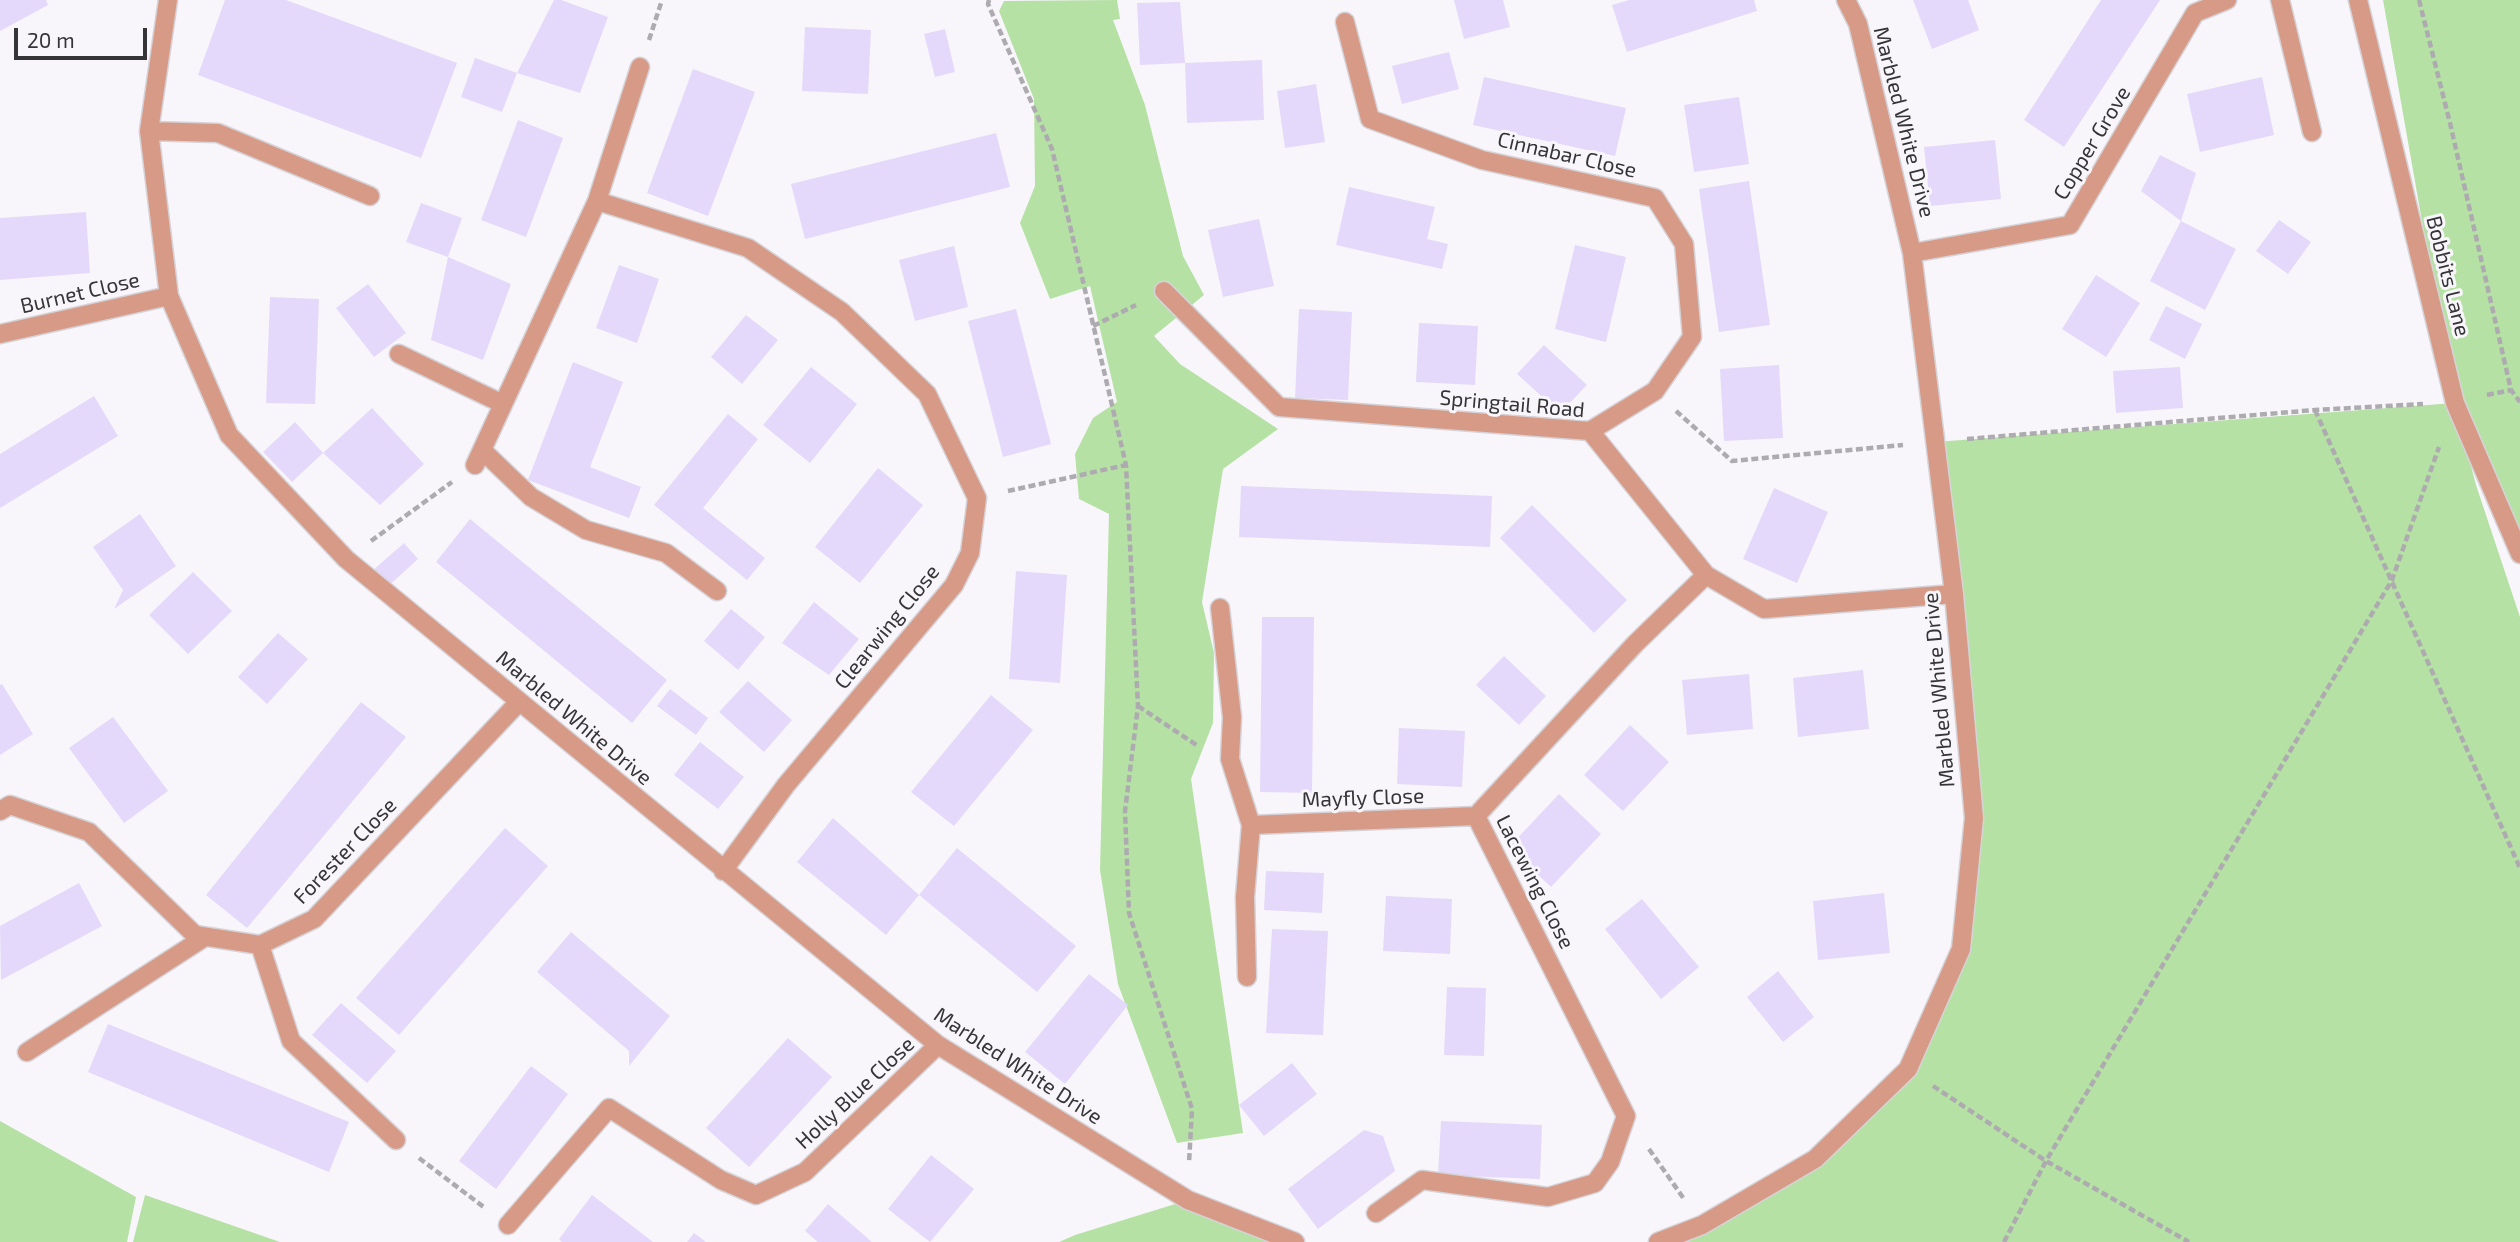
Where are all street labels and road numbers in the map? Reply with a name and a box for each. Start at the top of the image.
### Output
street label: Marbled White Drive [1868,24,1940,220]
street label: Copper Grove [2048,82,2136,204]
street label: Cinnabar Close [1495,127,1639,183]
street label: Bobbits Lane [2421,213,2475,339]
street label: Burnet Close [18,267,142,319]
street label: Springtail Road [1438,385,1586,423]
street label: Clearwing Close [829,560,945,694]
street label: Marbled White Drive [1918,591,1960,789]
street label: Marbled White Drive [491,645,657,791]
street label: Mayfly Close [1301,783,1425,813]
street label: Forester Close [288,793,402,909]
street label: Lacewing Close [1490,811,1580,953]
street label: Marbled White Drive [929,1002,1107,1130]
street label: Holly Blue Close [790,1032,920,1154]

